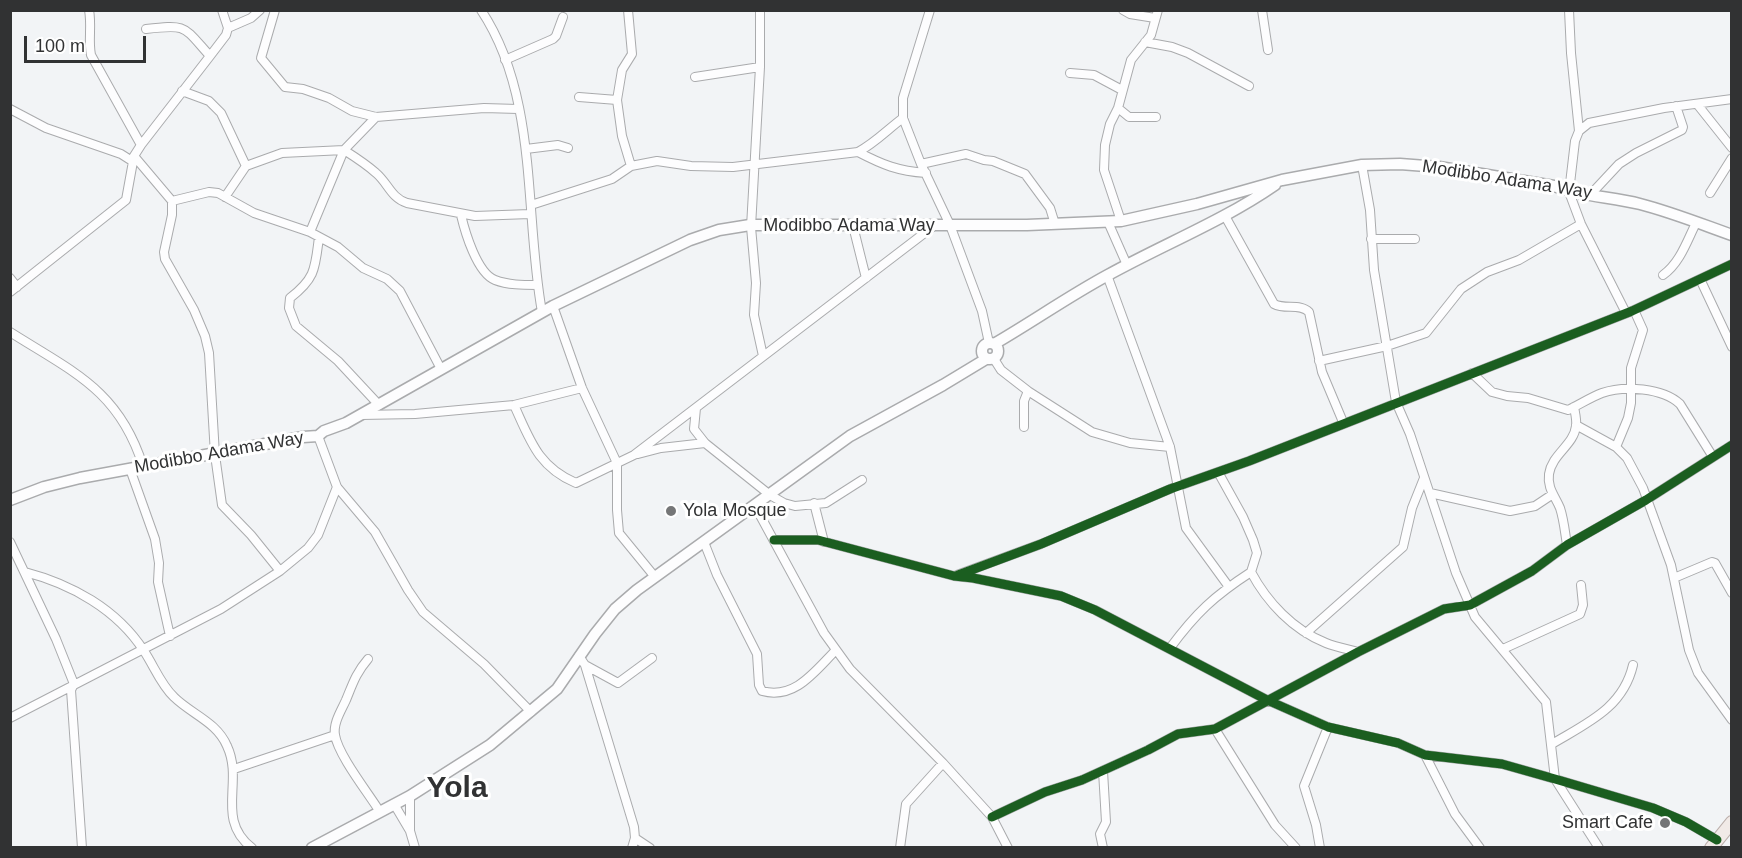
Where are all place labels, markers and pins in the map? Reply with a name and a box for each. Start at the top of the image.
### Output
place label: Yola Mosque [683,500,786,522]
marker: Yola Mosque [664,504,678,518]
place label: Smart Cafe [1562,812,1653,834]
marker: Smart Cafe [1658,816,1672,830]

